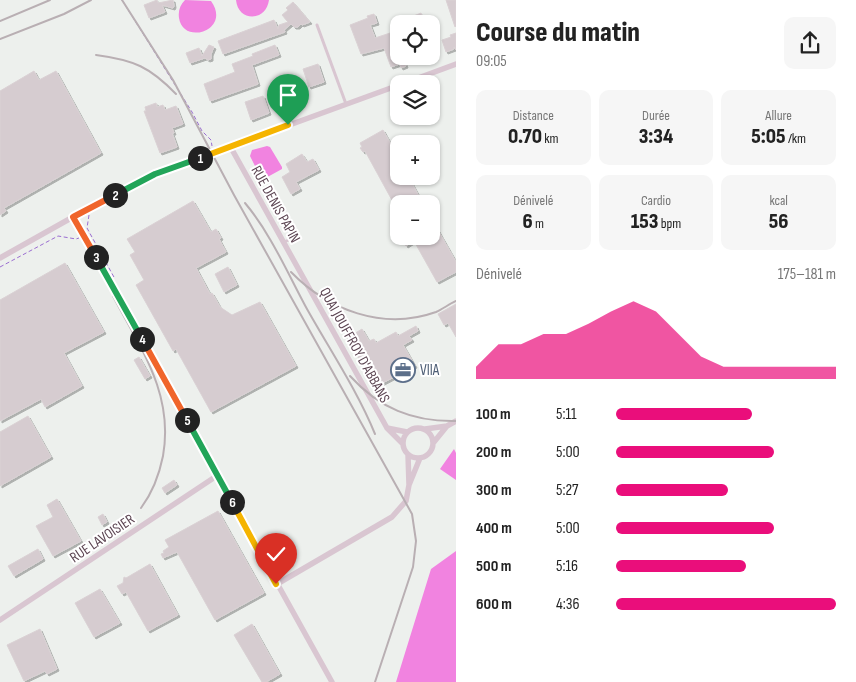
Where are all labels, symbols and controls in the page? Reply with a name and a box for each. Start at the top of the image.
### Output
map controls [390,15,440,245]
button: locate [390,15,440,65]
text: Course du matin [476,16,640,49]
button: share [784,17,836,69]
text: 09:05 [476,52,507,71]
pin [267,74,309,125]
button: layers [390,75,440,125]
icon: arrive [274,81,302,109]
text: Distance [513,107,554,124]
text: Durée [642,107,670,124]
text: Allure [765,107,792,124]
text: 0.70 [508,124,542,149]
text: 3:34 [639,124,673,149]
text: 5:05 [751,124,786,149]
text: km [542,130,559,147]
text: /km [786,130,806,147]
button: + [390,135,440,185]
pin: 1 [188,146,212,170]
text: 1 [198,150,203,167]
street label: RUE DENIS PAPIN [247,162,305,246]
pin: 2 [102,182,128,208]
text: 2 [112,187,119,204]
text: Dénivelé [513,192,553,209]
text: Cardio [641,192,671,209]
text: kcal [769,192,788,209]
button: − [390,195,440,245]
text: 6 [523,209,533,234]
text: 153 [631,209,659,234]
text: 56 [769,209,789,234]
text: m [533,215,544,232]
text: bpm [659,215,681,232]
pin: 3 [84,244,108,270]
text: 3 [93,249,100,266]
text: Dénivelé [476,265,522,284]
text: 175–181 m [778,265,836,284]
street label: QUAI JOUFFROY D'ABBANS [315,284,394,406]
pin: 4 [130,326,154,352]
text: 4 [139,331,146,348]
office icon: VIIA [390,357,416,383]
place label: VIIA [420,361,440,380]
text: 100 m [476,405,511,424]
text: 5:11 [556,405,577,424]
pin: 5 [174,408,200,432]
text: 5 [184,412,191,429]
text: 200 m [476,443,511,462]
text: 5:00 [556,443,580,462]
text: 300 m [476,481,512,500]
text: 5:27 [556,481,578,500]
pin: 6 [220,490,244,514]
text: 6 [229,494,236,511]
street label: RUE LAVOISIER [66,510,138,567]
text: 400 m [476,519,512,538]
text: 5:00 [556,519,580,538]
pin [255,533,297,584]
icon: check [262,540,290,568]
text: 500 m [476,557,511,576]
text: 5:16 [556,557,578,576]
text: 600 m [476,595,512,614]
text: 4:36 [556,595,579,614]

